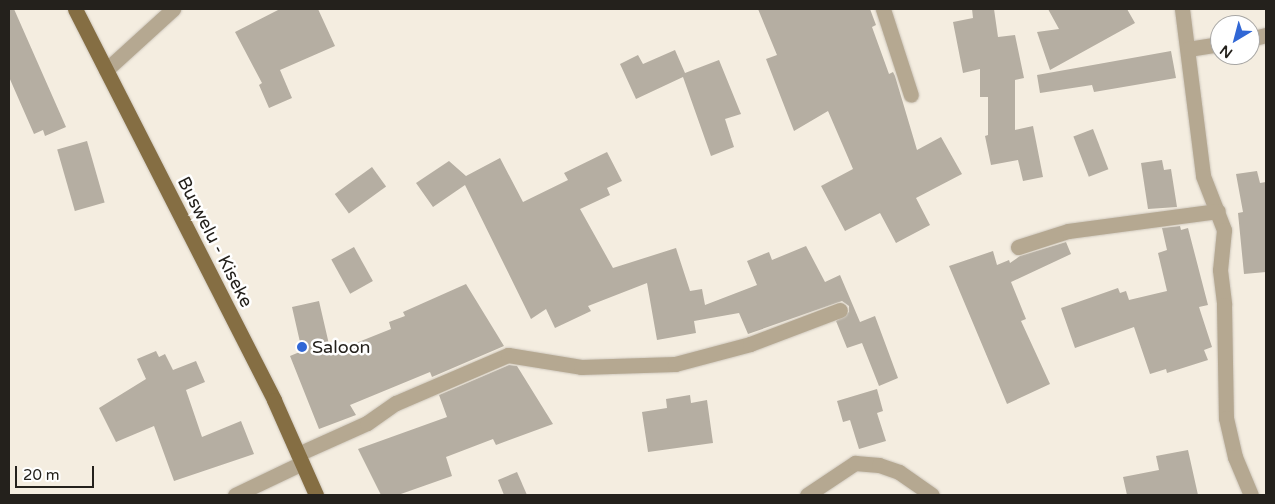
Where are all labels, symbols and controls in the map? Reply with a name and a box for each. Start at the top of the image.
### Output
north arrow [1210,15,1260,65]
text: N [1217,41,1236,62]
street label: Buswelu - Kiseke [173,173,257,311]
place label: Saloon [312,336,371,358]
marker: Saloon [296,341,308,353]
scale bar [18,456,96,488]
text: 20 m [23,466,60,484]

